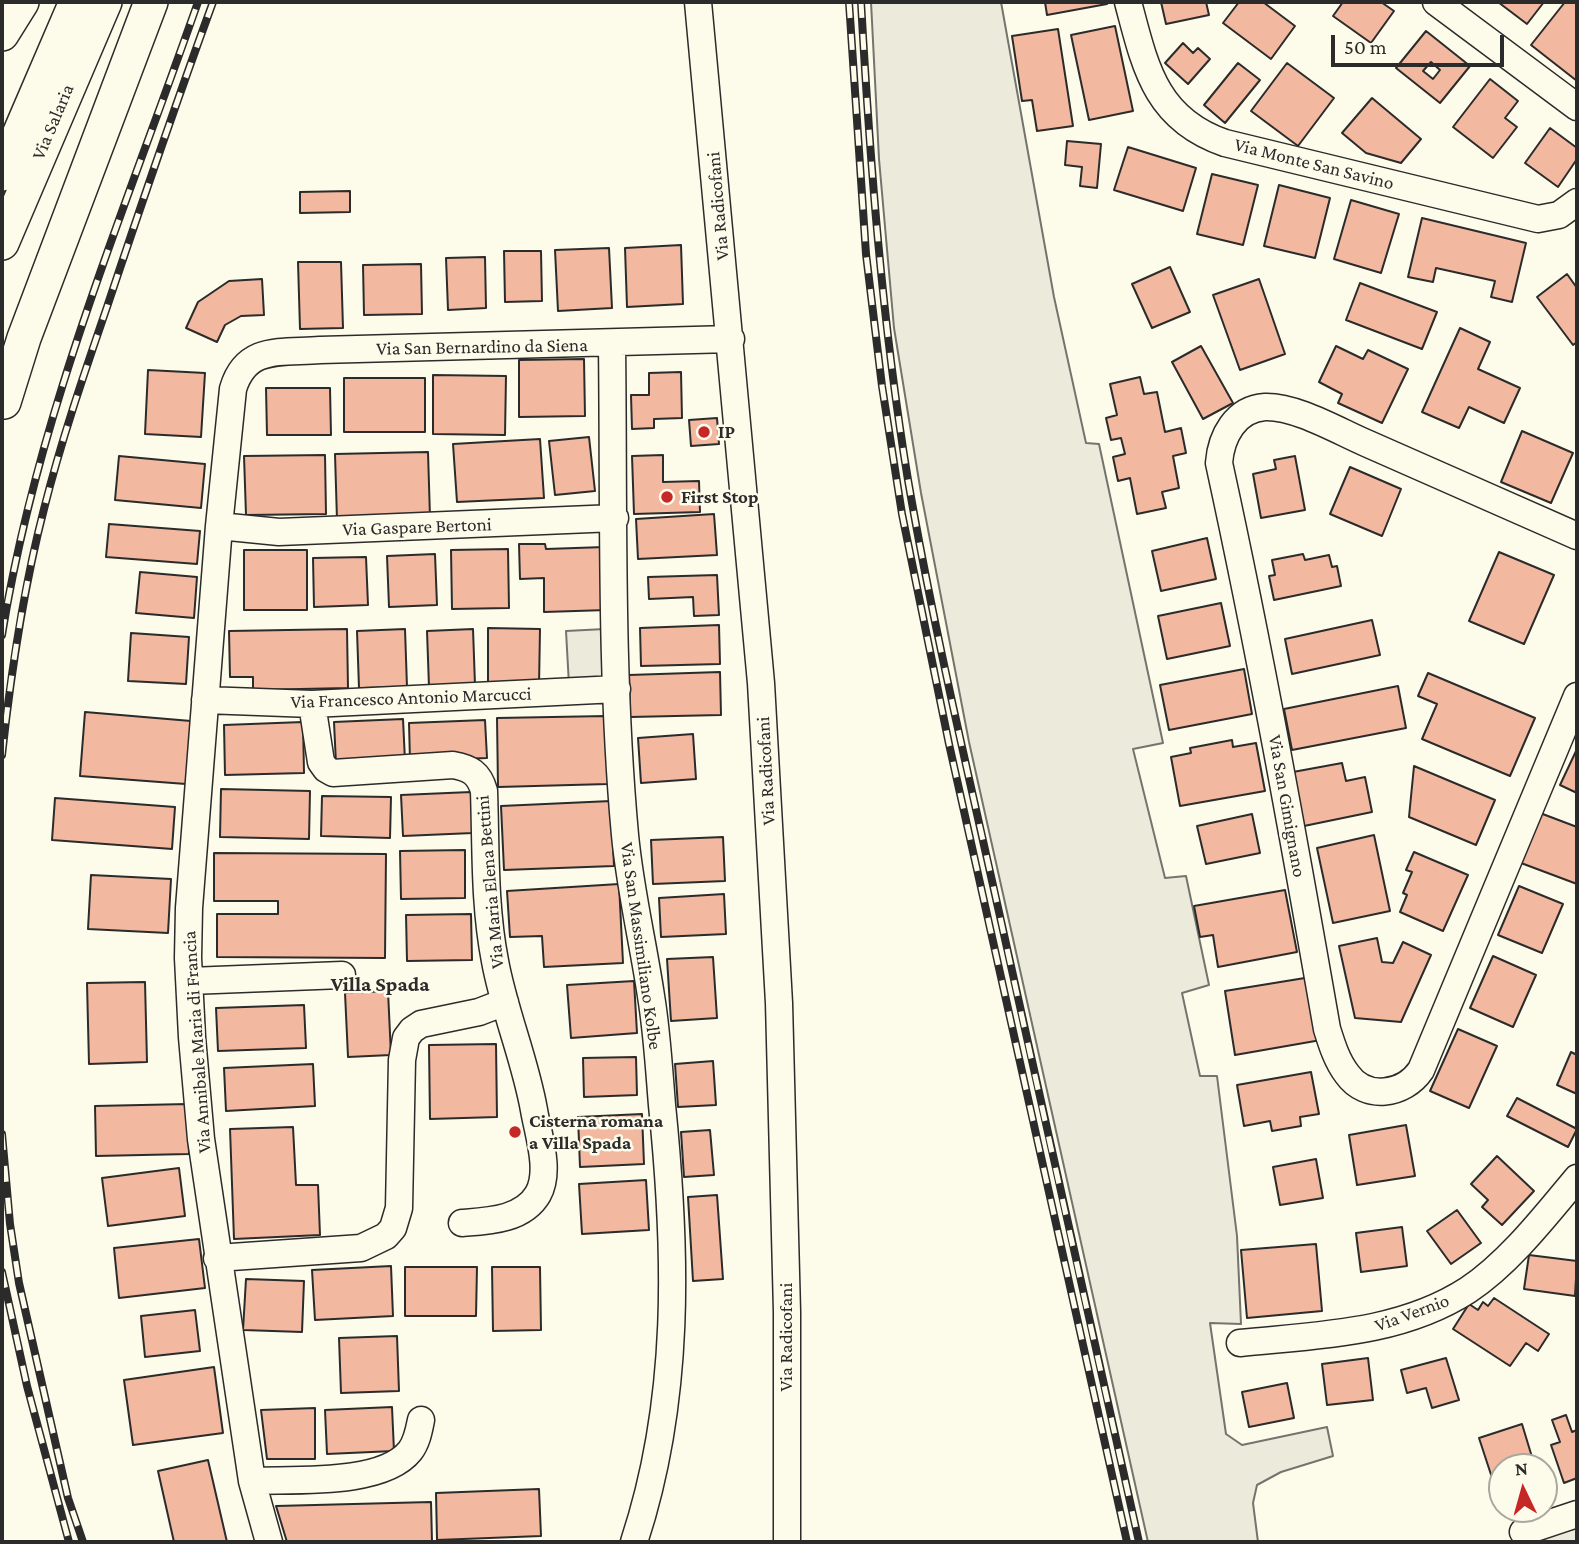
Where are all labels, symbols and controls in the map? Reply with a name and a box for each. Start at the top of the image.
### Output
scale bar [1334,21,1507,65]
text: 50 m [1344,35,1387,59]
street label: Via Salaria [27,81,79,163]
street label: Via Monte San Savino [1232,133,1396,195]
street label: Via Radicofani [702,151,734,261]
street label: Via San Bernardino da Siena [376,334,588,360]
place label: IP [718,421,735,443]
marker: IP [696,424,712,440]
place label: First Stop [681,486,758,508]
marker: First Stop [659,489,675,505]
street label: Via Gaspare Bertoni [342,513,492,541]
street label: Via Francesco Antonio Marcucci [290,682,532,714]
street label: Via Radicofani [752,716,780,826]
street label: Via San Gimignano [1263,733,1311,879]
street label: Via Maria Elena Bettini [471,794,509,970]
street label: Via San Massimiliano Kolbe [615,841,667,1051]
street label: Via Annibale Maria di Francia [178,930,216,1154]
district label: Villa Spada [331,972,429,998]
place label: Cisterna romana a Villa Spada [529,1110,663,1154]
marker: Cisterna romana a Villa Spada [507,1124,523,1140]
street label: Via Radicofani [775,1283,797,1391]
street label: Via Vernio [1372,1289,1452,1337]
north arrow [1488,1453,1558,1523]
text: N [1514,1458,1529,1480]

